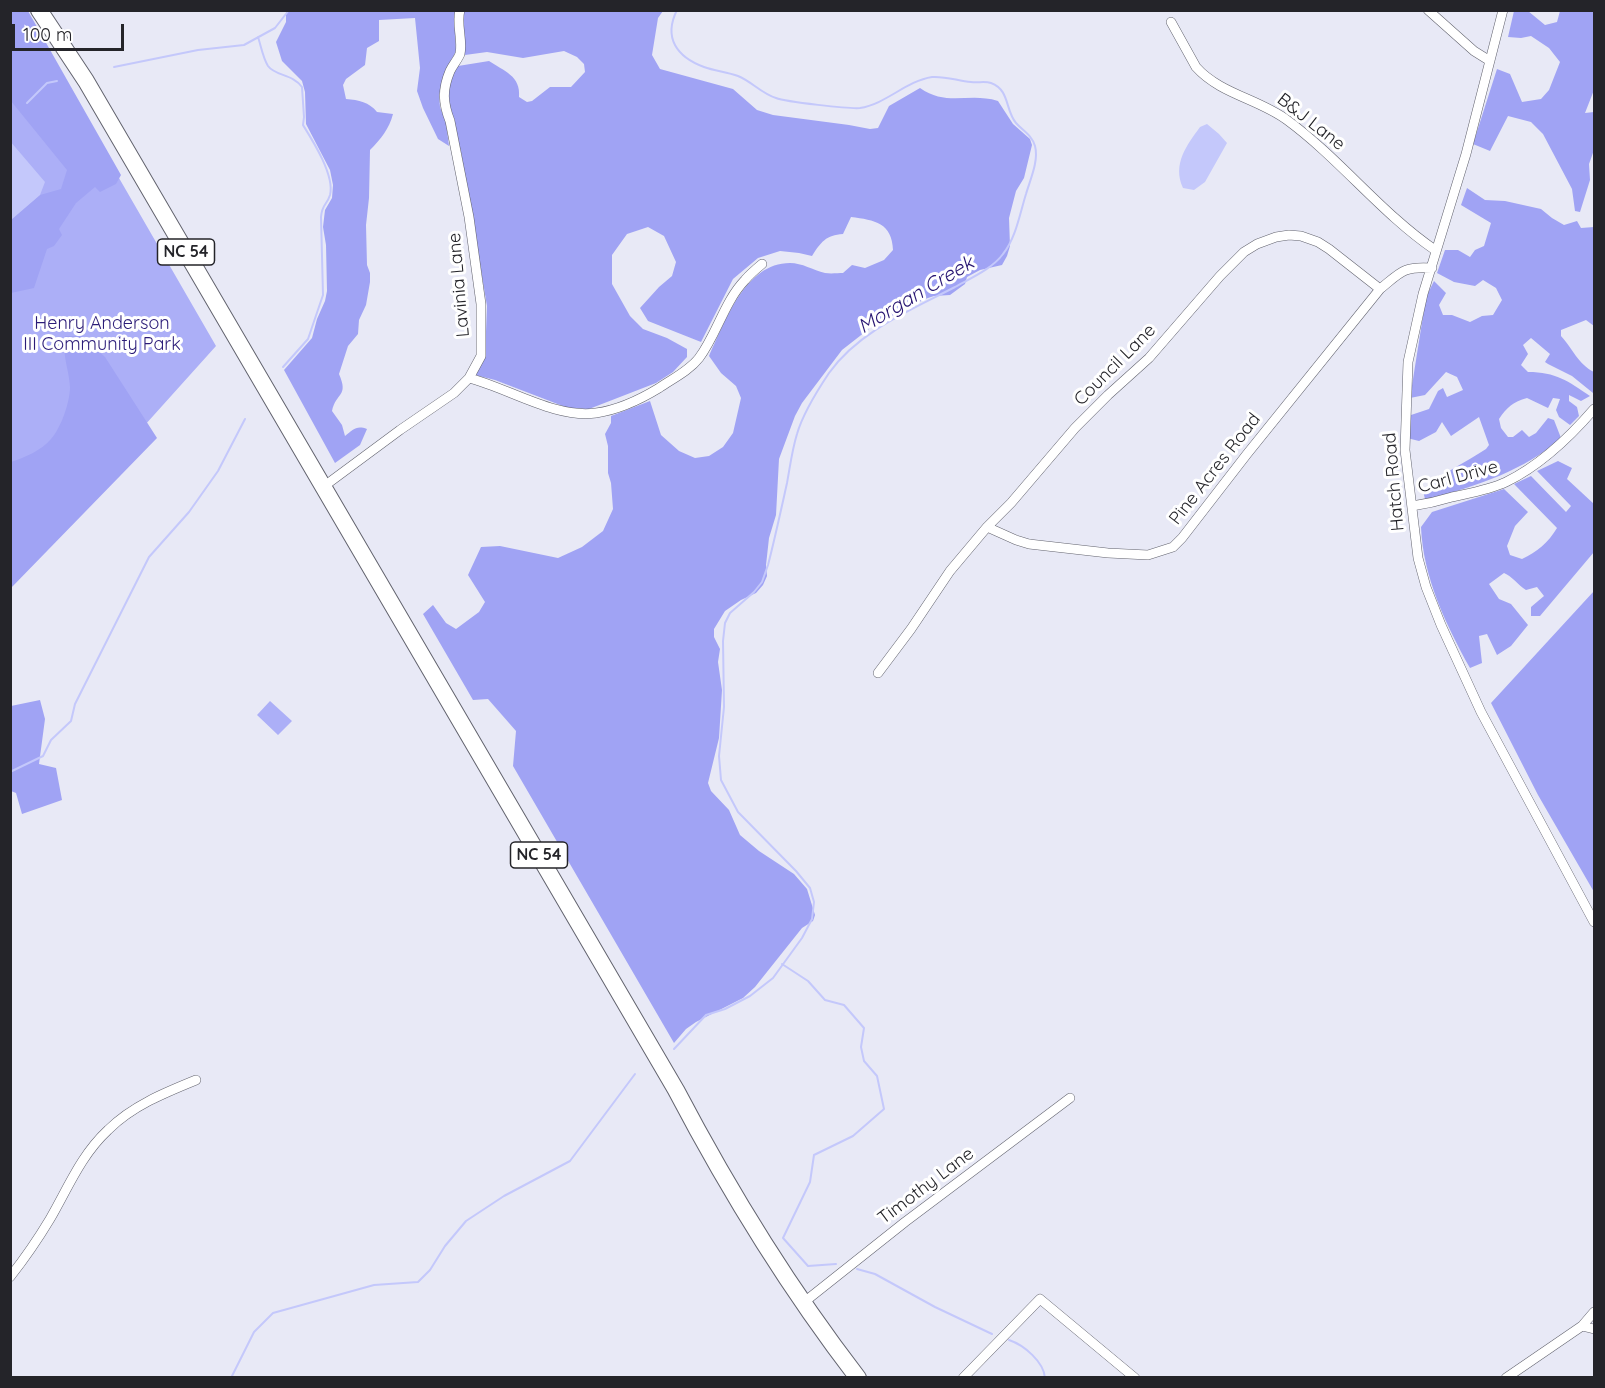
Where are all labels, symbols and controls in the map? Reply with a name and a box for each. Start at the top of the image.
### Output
scale bar [15,12,128,50]
text: 100 m [23,23,72,46]
street label: B&J Lane [1273,89,1349,155]
street label: Lavinia Lane [444,232,474,338]
road number: NC 54 [158,239,214,265]
water label: Morgan Creek [854,251,978,339]
park label: Henry Anderson III Community Park [23,313,181,356]
street label: Council Lane [1070,320,1160,410]
street label: Pine Acres Road [1165,409,1265,529]
street label: Hatch Road [1379,432,1409,532]
street label: Carl Drive [1416,456,1500,498]
road number: NC 54 [510,842,568,868]
street label: Timothy Lane [874,1143,978,1229]

